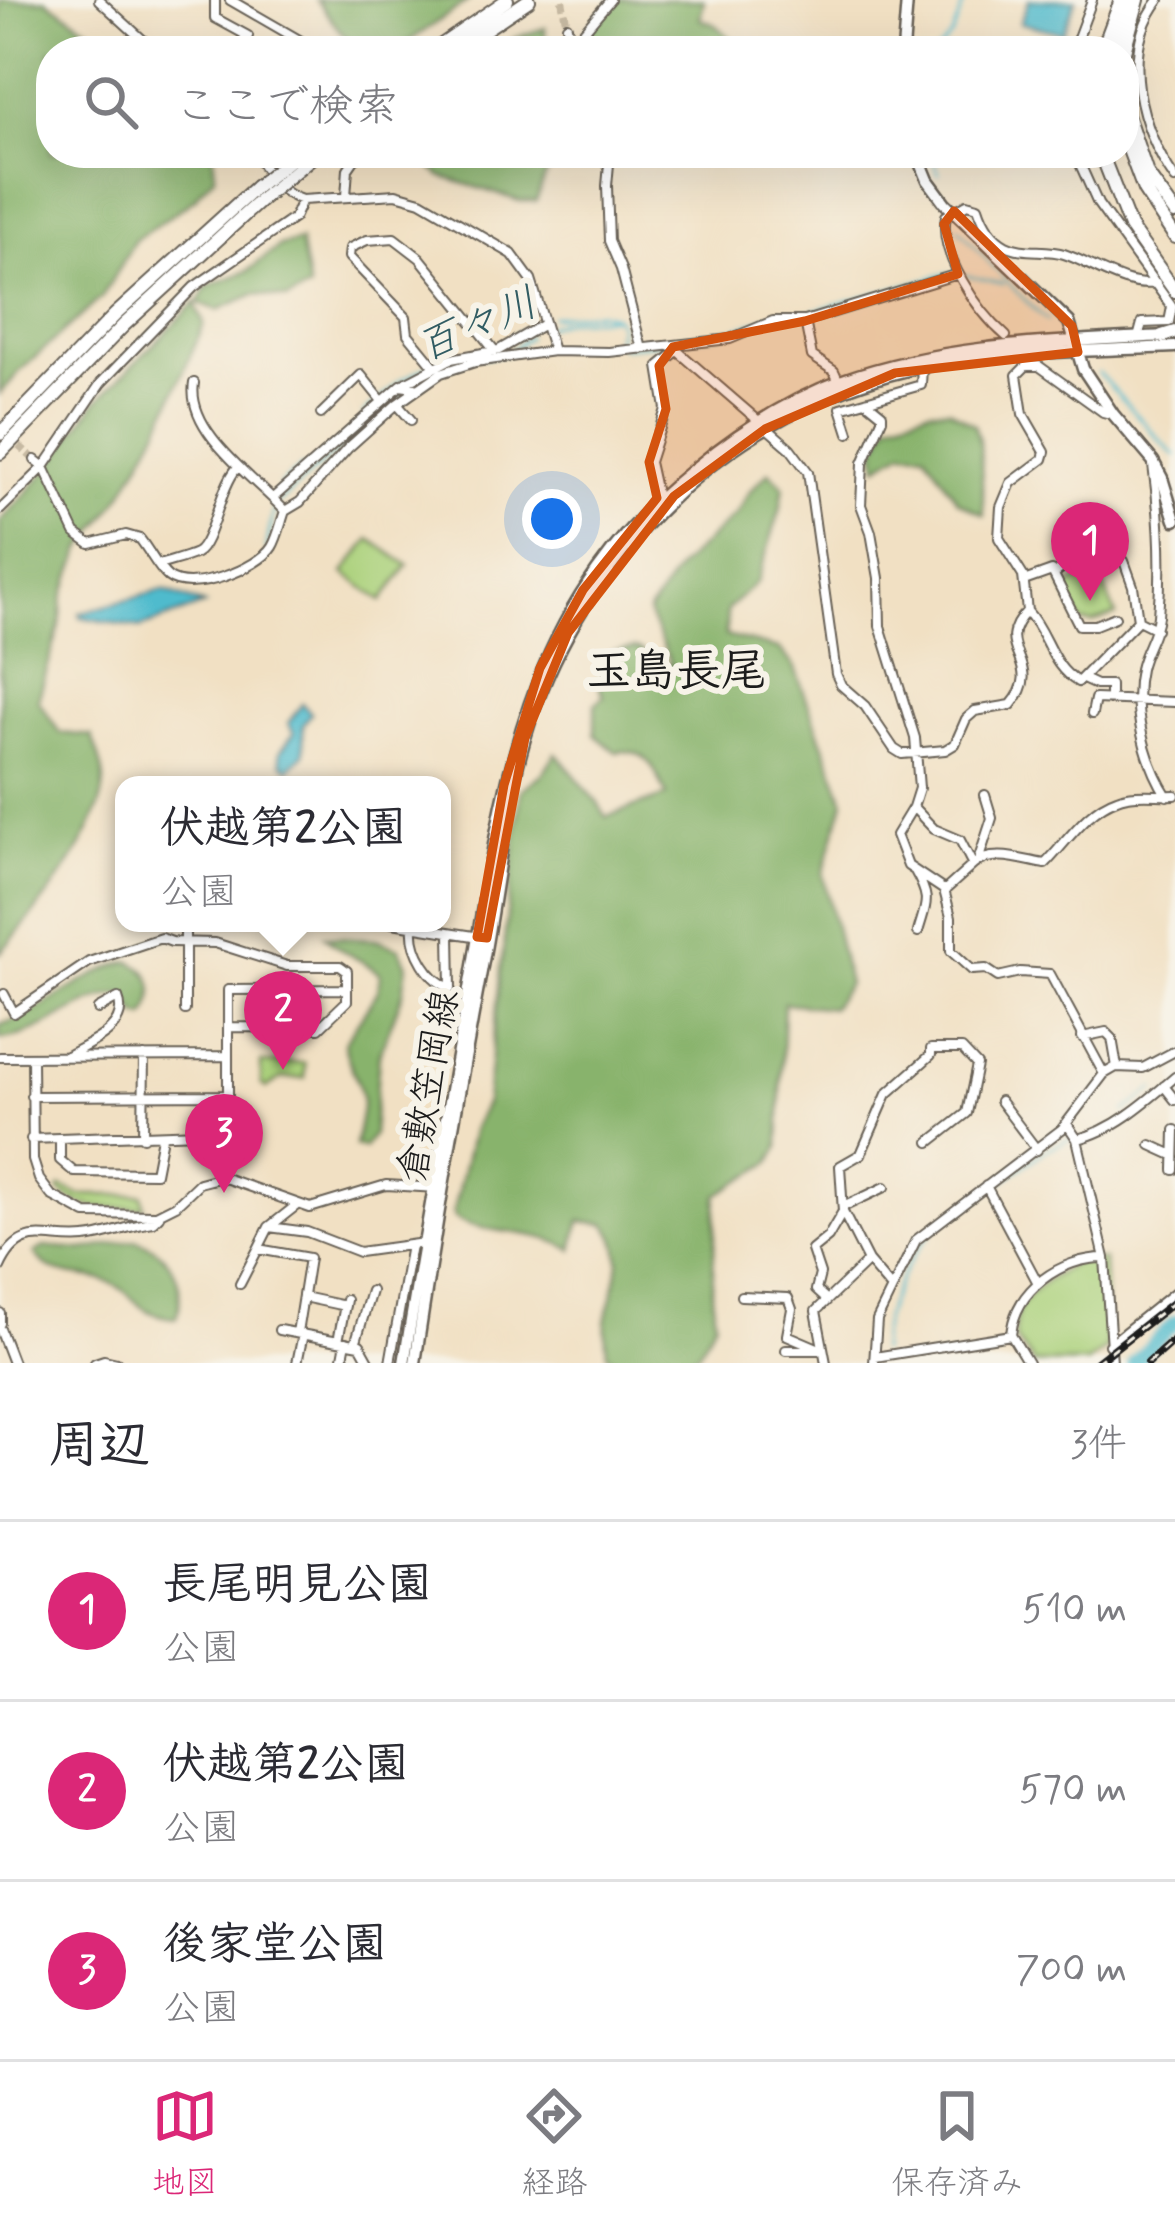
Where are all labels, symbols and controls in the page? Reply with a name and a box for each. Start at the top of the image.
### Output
search box [36,36,1139,168]
icon: search [78,69,144,135]
text: ここで検索 [174,78,399,137]
water label: 百々川 [409,276,547,376]
your location [522,489,582,549]
pin: 1 [1051,502,1129,601]
district label: 玉島長尾 [586,643,766,702]
popup [115,776,451,932]
text: 伏越第2公園 [159,800,407,859]
text: 公園 [159,868,237,919]
pin: 2 [244,971,322,1070]
street label: 倉敷笠岡線 [388,986,472,1186]
pin: 3 [185,1094,263,1193]
text: 周辺 [48,1414,150,1480]
text: 3件 [1070,1420,1127,1471]
text: 長尾明見公園 [162,1556,432,1615]
text: 1 [78,1585,96,1636]
text: 510 m [1022,1585,1127,1636]
text: 公園 [162,1624,240,1675]
text: 伏越第2公園 [162,1736,409,1795]
text: 2 [77,1765,97,1816]
text: 570 m [1019,1765,1127,1816]
text: 公園 [162,1804,240,1855]
text: 後家堂公園 [162,1916,387,1975]
text: 3 [78,1945,96,1996]
text: 700 m [1016,1945,1127,1996]
text: 公園 [162,1984,240,2035]
tab: 地図 [152,2083,218,2206]
tab: 経路 [521,2083,587,2206]
tab: 保存済み [891,2083,1023,2206]

